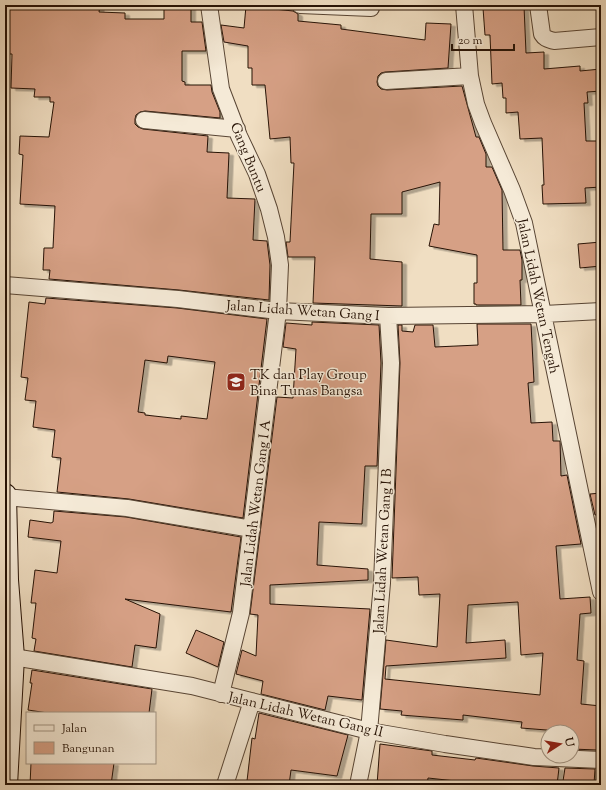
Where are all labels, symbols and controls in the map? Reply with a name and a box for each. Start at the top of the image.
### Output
scale bar [452,26,514,52]
text: 20 m [458,32,483,50]
street label: Gang Buntu [224,120,270,196]
street label: Jalan Lidah Wetan Tengah [511,216,563,376]
street label: Jalan Lidah Wetan Gang I [225,297,381,327]
place label: TK dan Play Group Bina Tunas Bangsa [250,366,367,402]
school or university icon: TK dan Play Group Bina Tunas Bangsa [225,371,247,393]
street label: Jalan Lidah Wetan Gang I A [237,418,277,589]
street label: Jalan Lidah Wetan Gang I B [370,468,398,635]
street label: Jalan Lidah Wetan Gang II [225,688,385,744]
legend [26,712,156,764]
text: Jalan [61,720,87,738]
north arrow [540,724,580,764]
text: U [560,735,578,748]
text: Bangunan [62,740,115,758]

